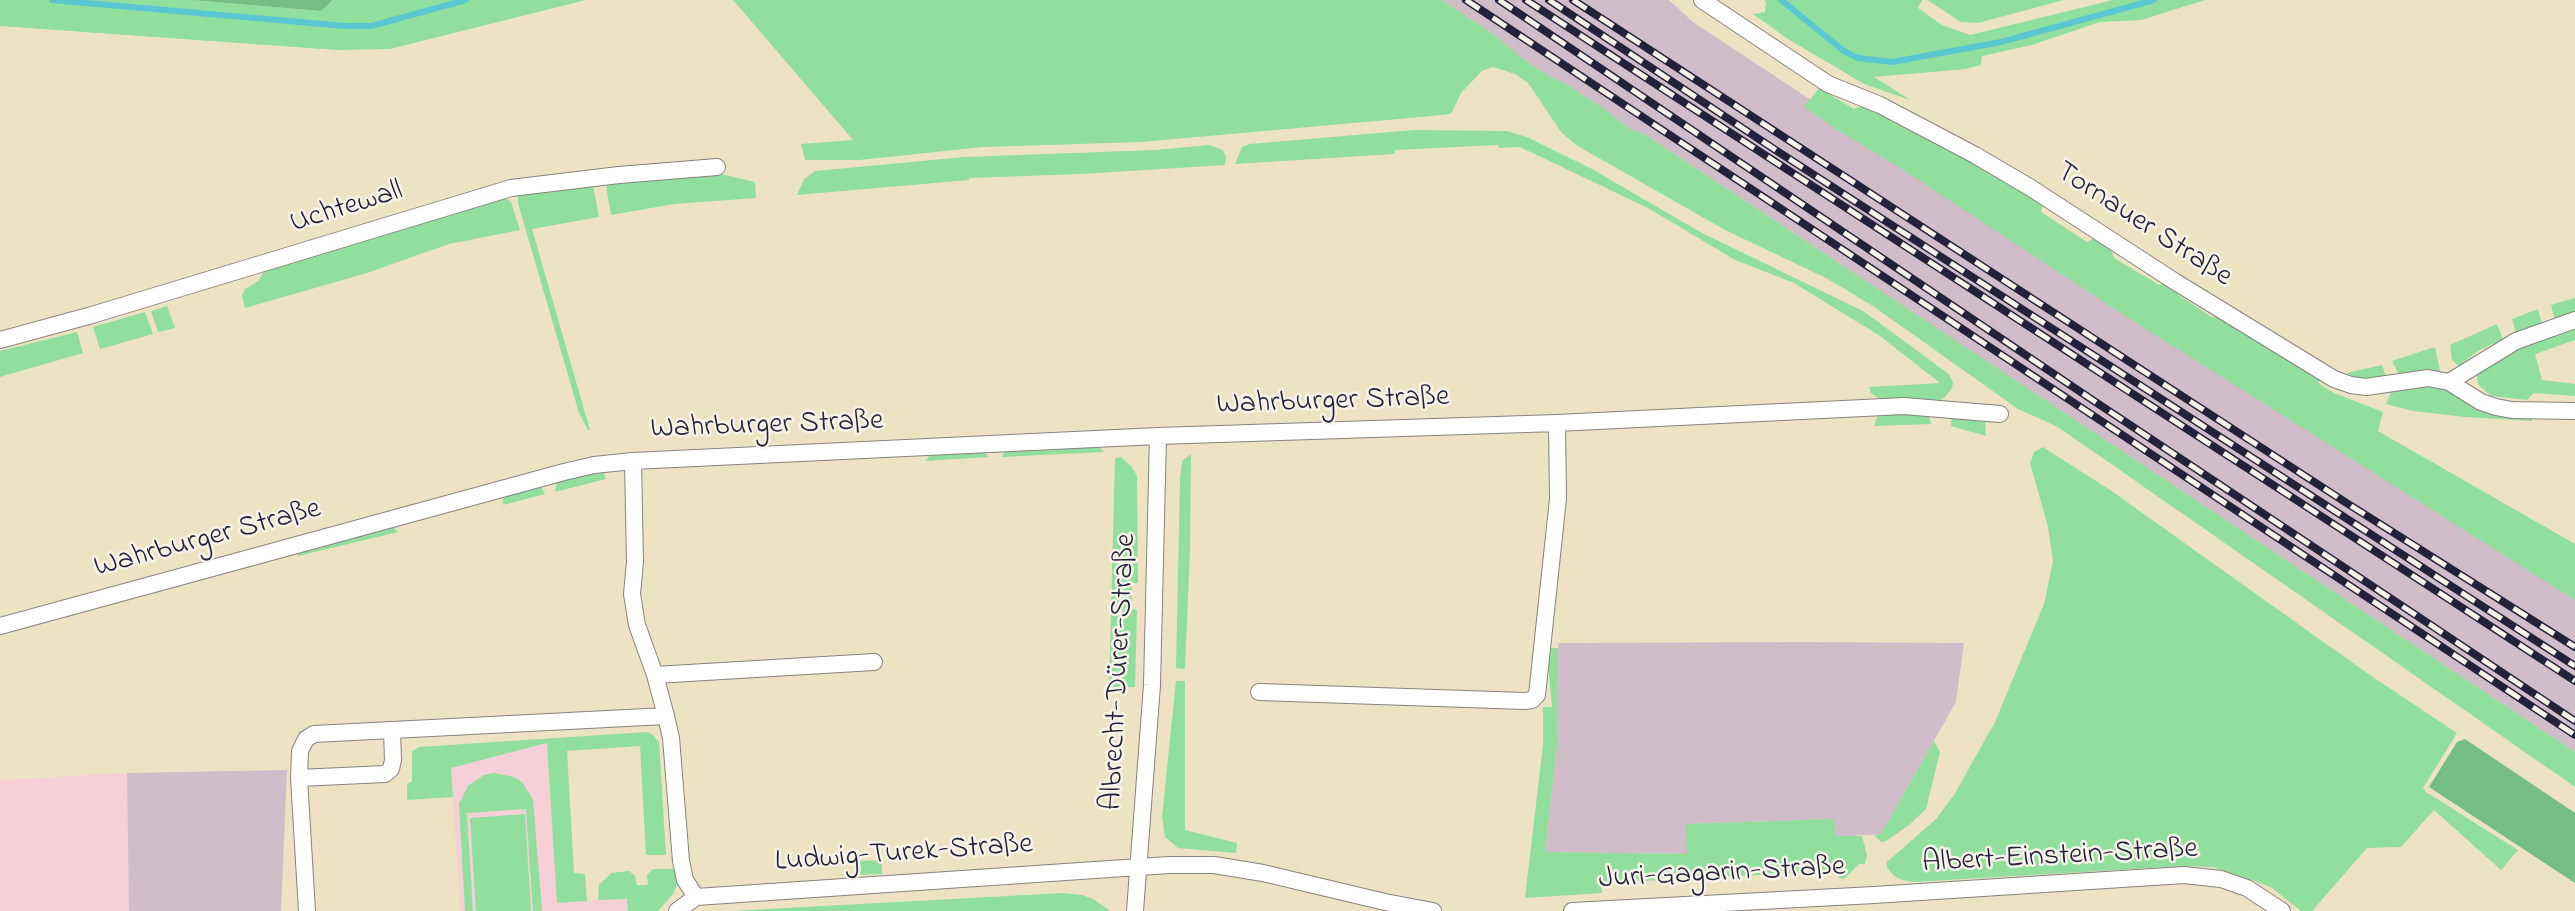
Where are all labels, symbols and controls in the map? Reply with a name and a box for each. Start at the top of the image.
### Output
street label: Tornauer Straße [2048,156,2238,296]
street label: Uchtewall [286,175,408,243]
street label: Wahrburger Straße [1216,381,1450,425]
street label: Wahrburger Straße [650,405,884,449]
street label: Wahrburger Straße [91,492,325,588]
street label: Albrecht-Dürer-Straße [1096,533,1146,811]
street label: Ludwig-Turek-Straße [774,828,1034,882]
street label: Albert-Einstein-Straße [1921,833,2199,883]
street label: Juri-Gagarin-Straße [1598,851,1846,899]

